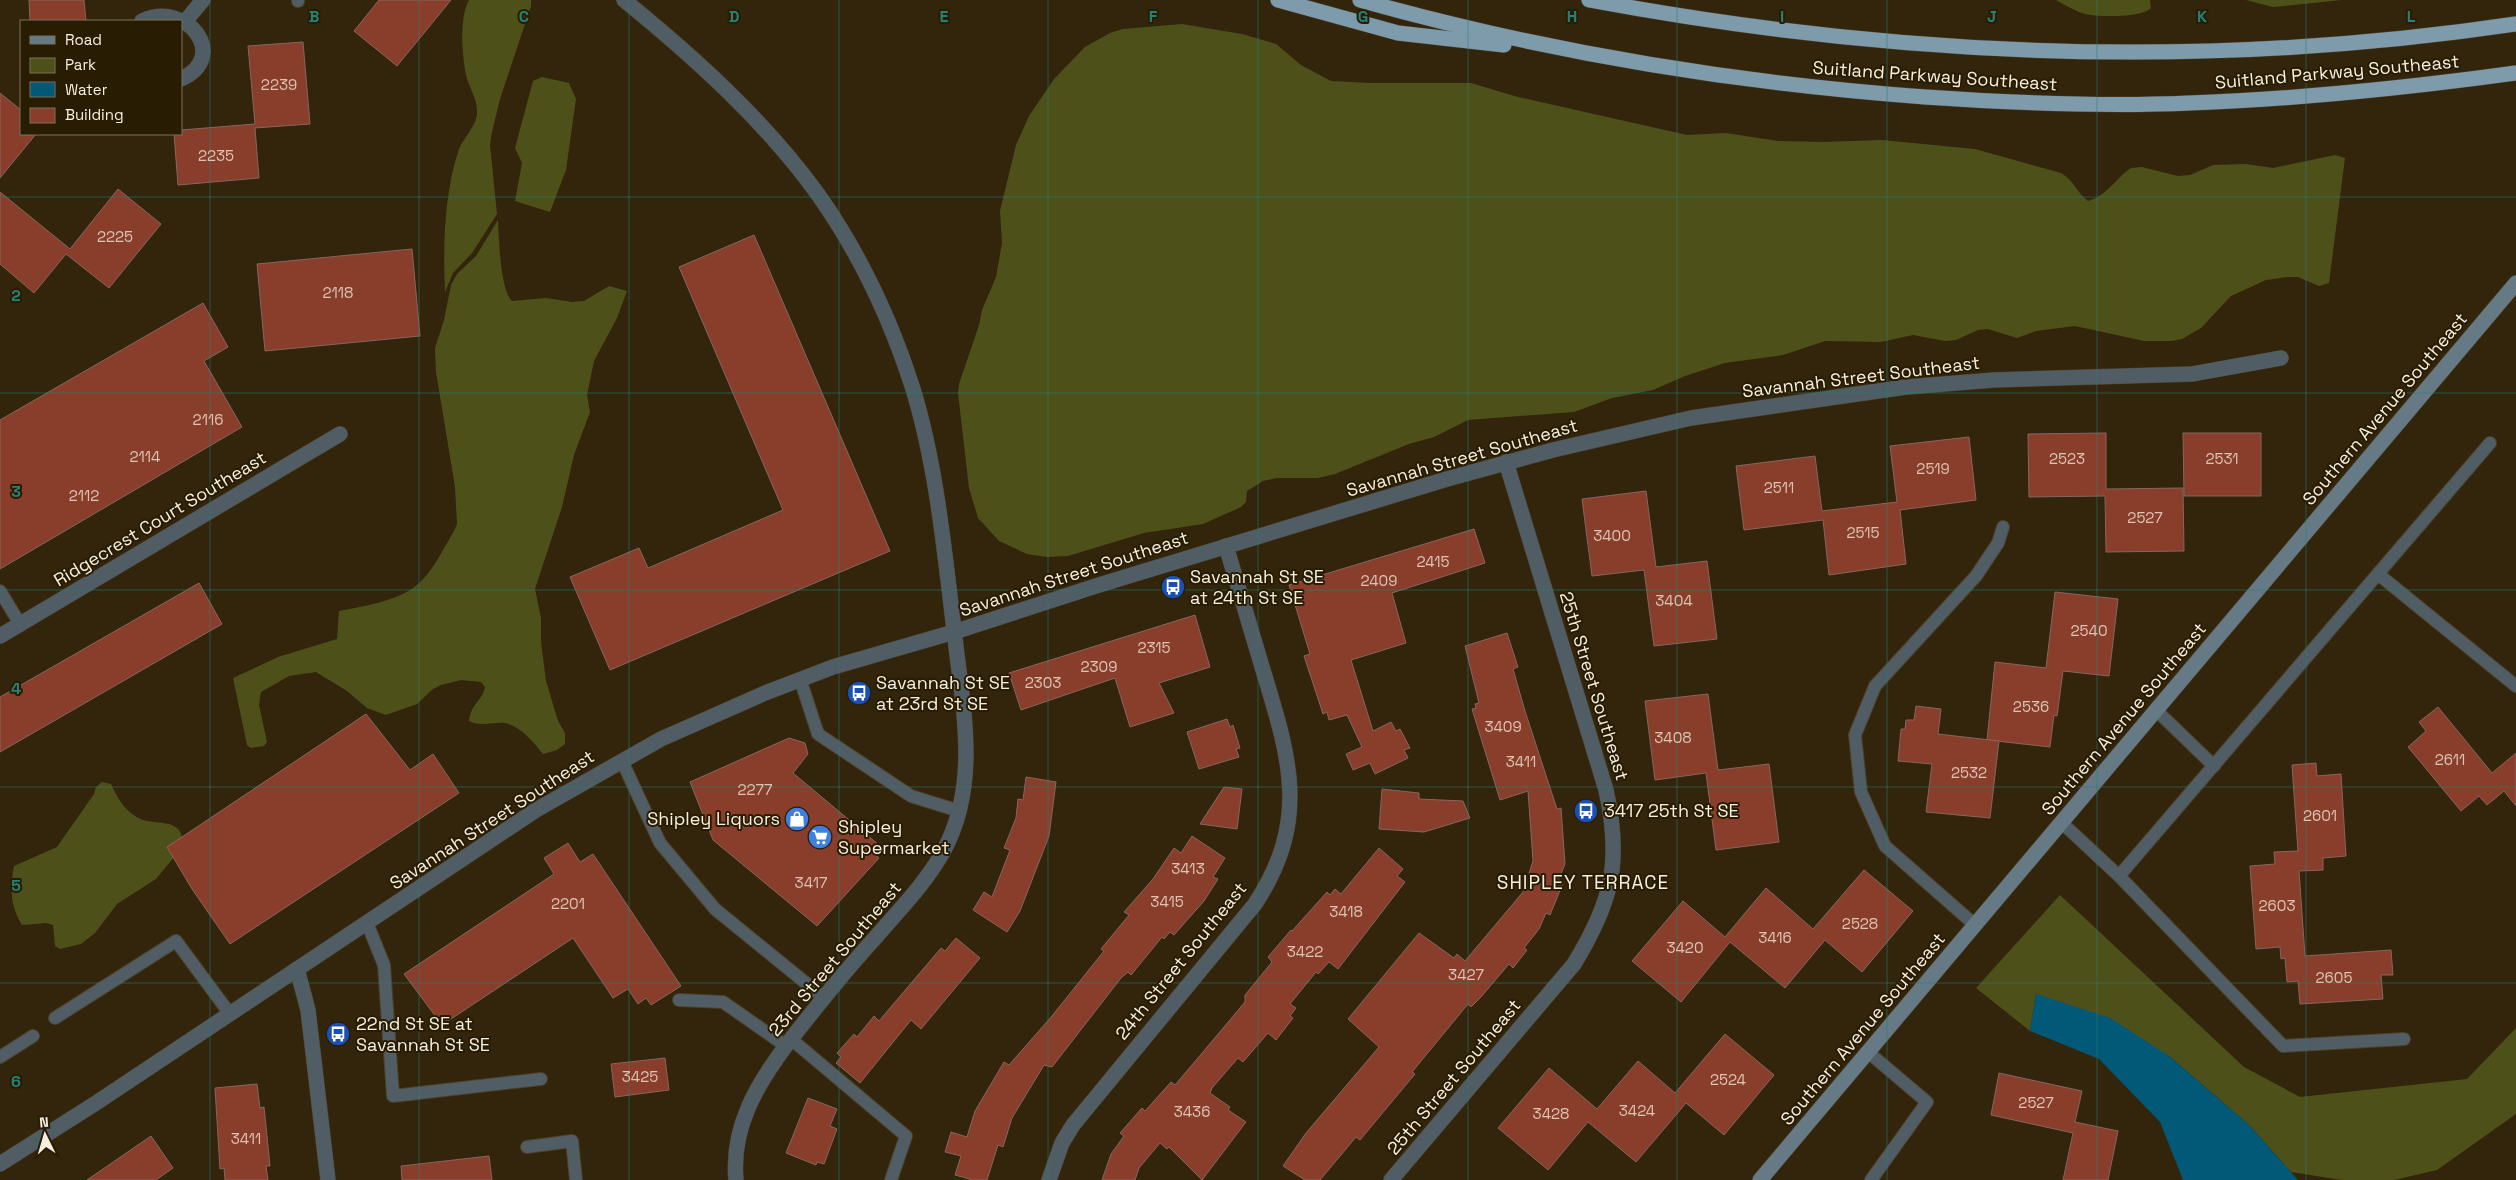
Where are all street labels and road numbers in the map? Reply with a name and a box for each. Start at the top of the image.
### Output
street label: Suitland Parkway Southeast [2214,49,2460,94]
street label: Suitland Parkway Southeast [1812,55,2058,96]
street label: Southern Avenue Southeast [2297,308,2472,510]
street label: Savannah Street Southeast [1741,351,1981,403]
street label: Savannah Street Southeast [1344,413,1580,502]
street label: Ridgecrest Court Southeast [49,446,270,591]
street label: Savannah Street Southeast [956,526,1191,621]
street label: 25th Street Southeast [1555,589,1634,783]
street label: Southern Avenue Southeast [2036,618,2211,820]
street label: Savannah Street Southeast [385,745,598,894]
street label: 23rd Street Southeast [763,877,906,1041]
street label: 24th Street Southeast [1110,877,1251,1044]
street label: Southern Avenue Southeast [1775,928,1950,1130]
street label: 25th Street Southeast [1382,994,1525,1159]

